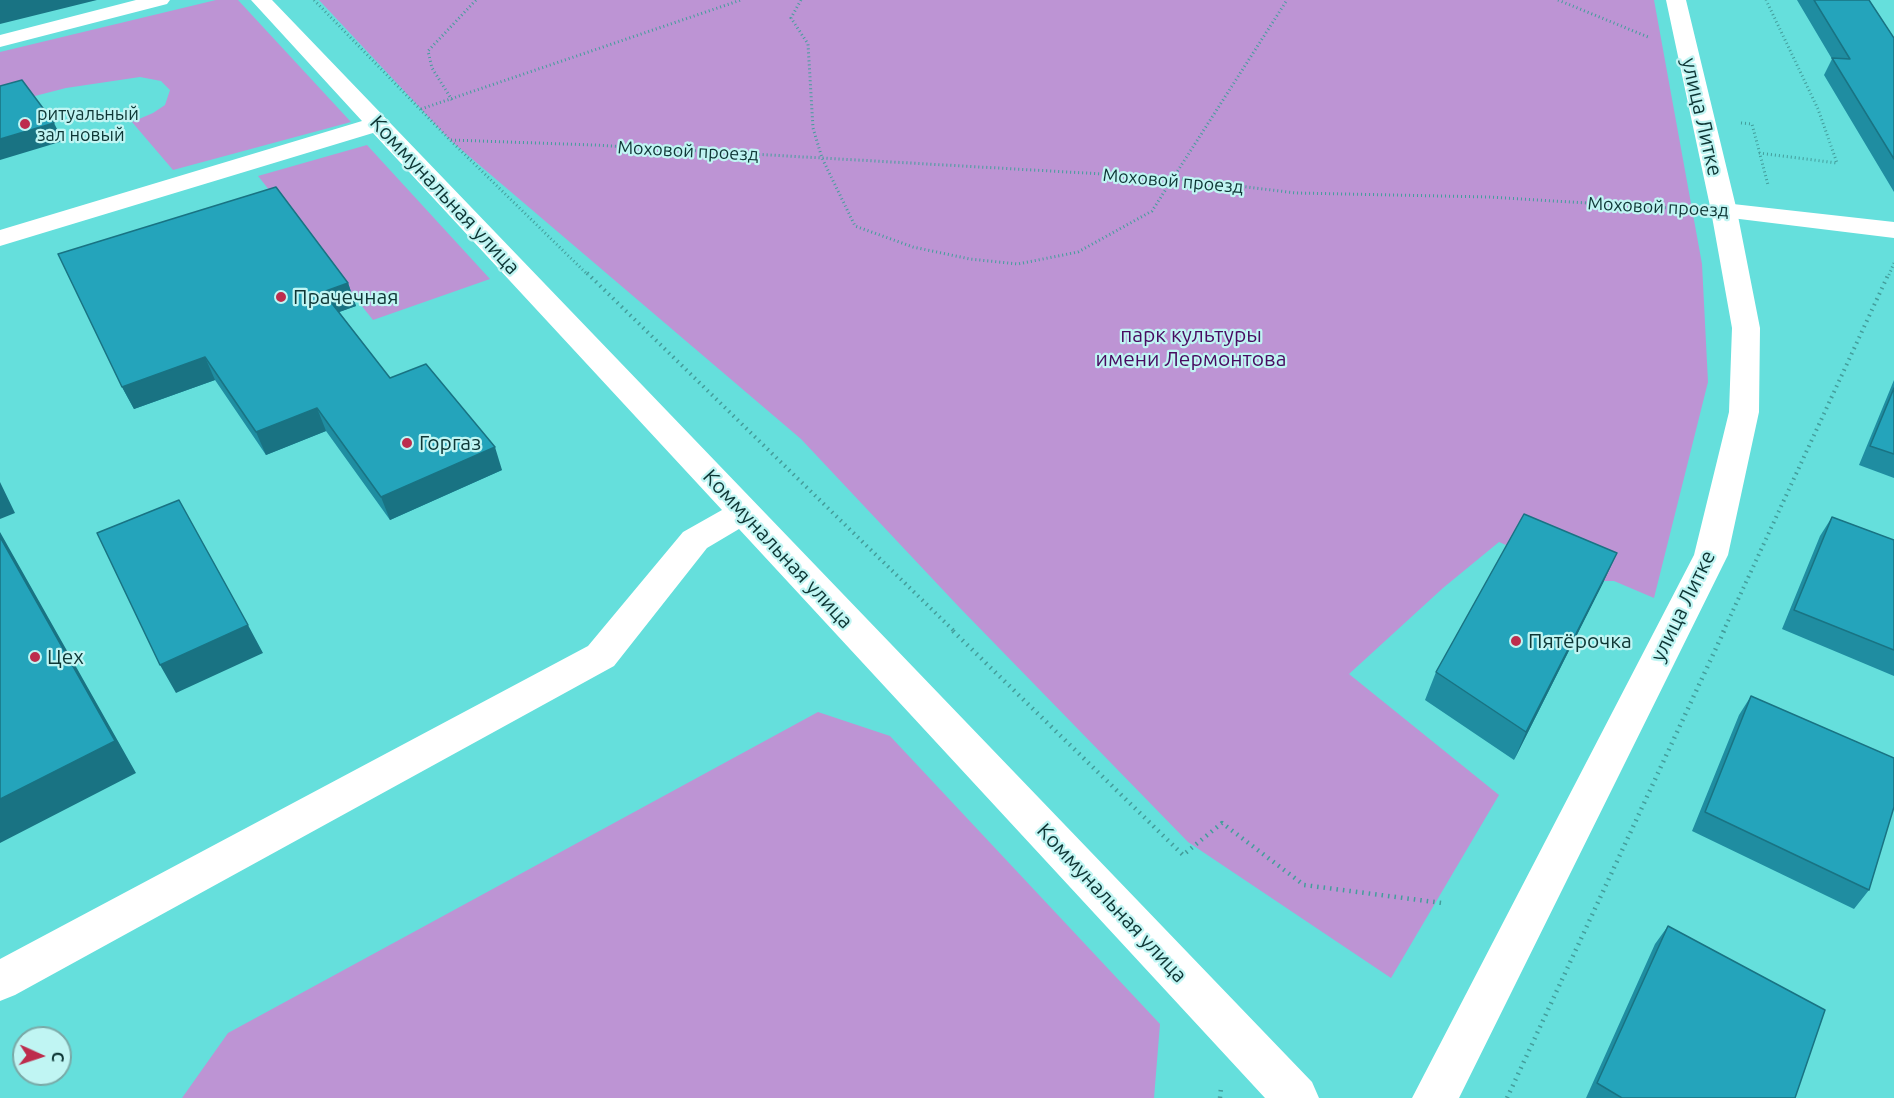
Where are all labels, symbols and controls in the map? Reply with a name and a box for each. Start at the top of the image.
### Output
street label: улица Литке [1676,55,1728,179]
place label: ритуальный зал новый [37,103,139,146]
street label: Коммунальная улица [365,110,525,280]
marker: ритуальный зал новый [18,117,32,131]
street label: Моховой проезд [617,137,759,165]
street label: Моховой проезд [1102,164,1244,198]
street label: Моховой проезд [1587,193,1729,221]
place label: Прачечная [293,284,399,310]
marker: Прачечная [274,290,288,304]
park label: парк культуры имени Лермонтова [1095,322,1287,372]
place label: Горгаз [419,430,481,456]
marker: Горгаз [400,436,414,450]
street label: Коммунальная улица [698,464,858,634]
street label: улица Литке [1645,546,1721,666]
place label: Пятёрочка [1528,628,1632,654]
marker: Пятёрочка [1509,634,1523,648]
place label: Цех [47,644,84,670]
marker: Цех [28,650,42,664]
street label: Коммунальная улица [1032,818,1192,988]
north arrow [12,1026,72,1086]
text: С [49,1051,67,1062]

